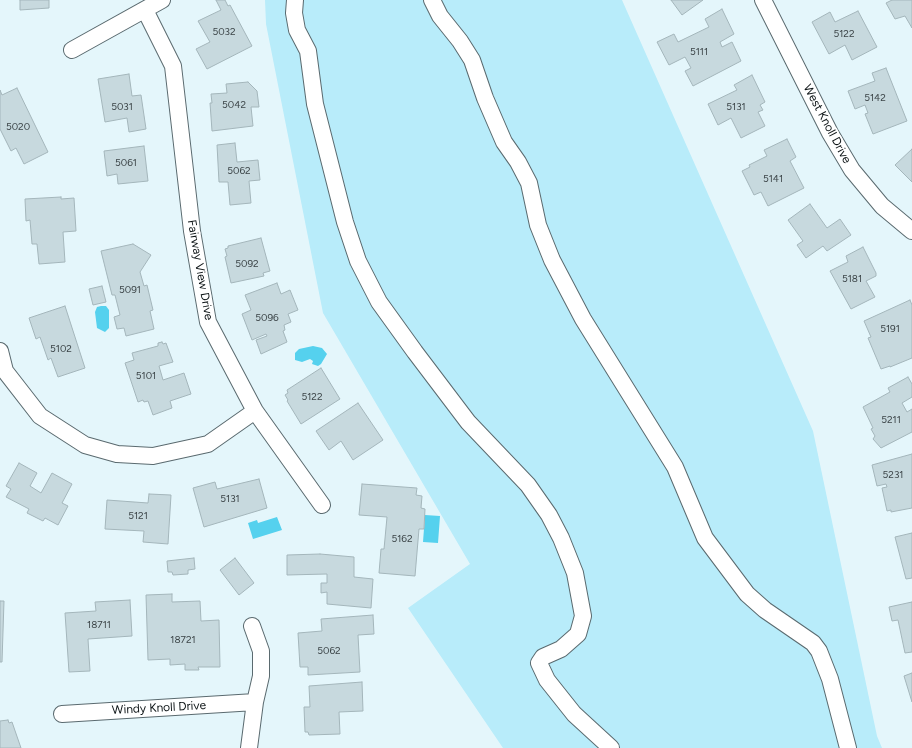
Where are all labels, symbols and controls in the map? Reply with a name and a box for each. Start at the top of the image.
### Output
house number: 5032 [212,26,236,38]
house number: 5122 [833,28,855,40]
house number: 5111 [690,46,708,58]
street label: West Knoll Drive [800,82,854,166]
house number: 5142 [864,92,886,104]
house number: 5042 [222,99,246,111]
house number: 5031 [111,101,133,113]
house number: 5131 [726,101,746,113]
house number: 5020 [6,121,30,133]
house number: 5061 [115,157,137,169]
house number: 5062 [227,165,251,177]
house number: 5141 [763,173,783,185]
street label: Fairway View Drive [184,219,216,321]
house number: 5092 [235,258,259,270]
house number: 5181 [842,273,862,285]
house number: 5091 [119,284,141,296]
house number: 5096 [255,312,279,324]
house number: 5191 [880,323,900,335]
house number: 5102 [50,343,72,355]
house number: 5101 [136,370,156,382]
house number: 5122 [301,391,323,403]
house number: 5211 [881,414,901,426]
house number: 5231 [883,469,903,481]
house number: 5131 [220,493,240,505]
house number: 5121 [128,510,148,522]
house number: 5162 [391,533,413,545]
house number: 18711 [87,619,111,631]
house number: 18721 [170,634,196,646]
house number: 5062 [317,645,341,657]
street label: Windy Knoll Drive [112,698,206,718]

